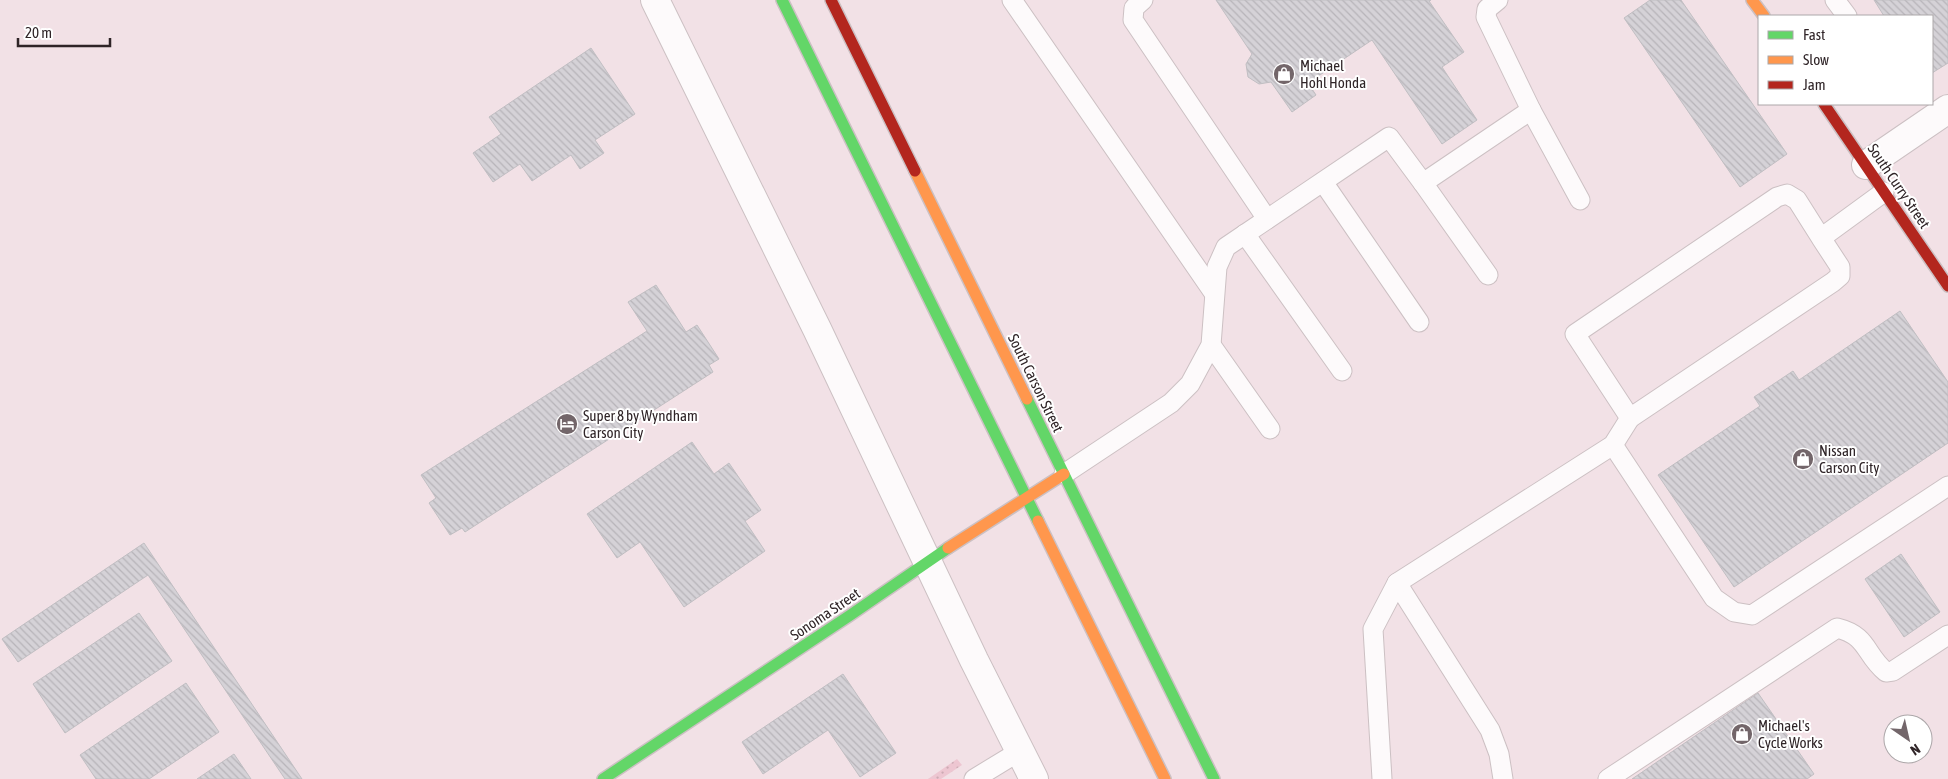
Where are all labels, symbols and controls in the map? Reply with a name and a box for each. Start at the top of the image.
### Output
scale bar [18,15,110,47]
legend [1758,15,1933,105]
text: 20 m [25,24,52,41]
text: Fast [1803,26,1825,43]
text: Slow [1803,51,1829,68]
place label: Michael Hohl Honda [1300,57,1366,91]
shop icon: Michael Hohl Honda [1272,62,1296,86]
text: Jam [1803,76,1826,93]
street label: South Curry Street [1864,141,1934,231]
street label: South Carson Street [1005,331,1067,435]
place label: Super 8 by Wyndham Carson City [583,407,698,441]
hotel icon: Super 8 by Wyndham Carson City [555,412,579,436]
place label: Nissan Carson City [1819,442,1880,476]
shop icon: Nissan Carson City [1791,447,1815,471]
street label: Sonoma Street [787,584,863,644]
north arrow [1883,714,1933,764]
place label: Michael's Cycle Works [1758,717,1823,751]
shop icon: Michael's Cycle Works [1730,722,1754,746]
text: N [1907,741,1923,759]

